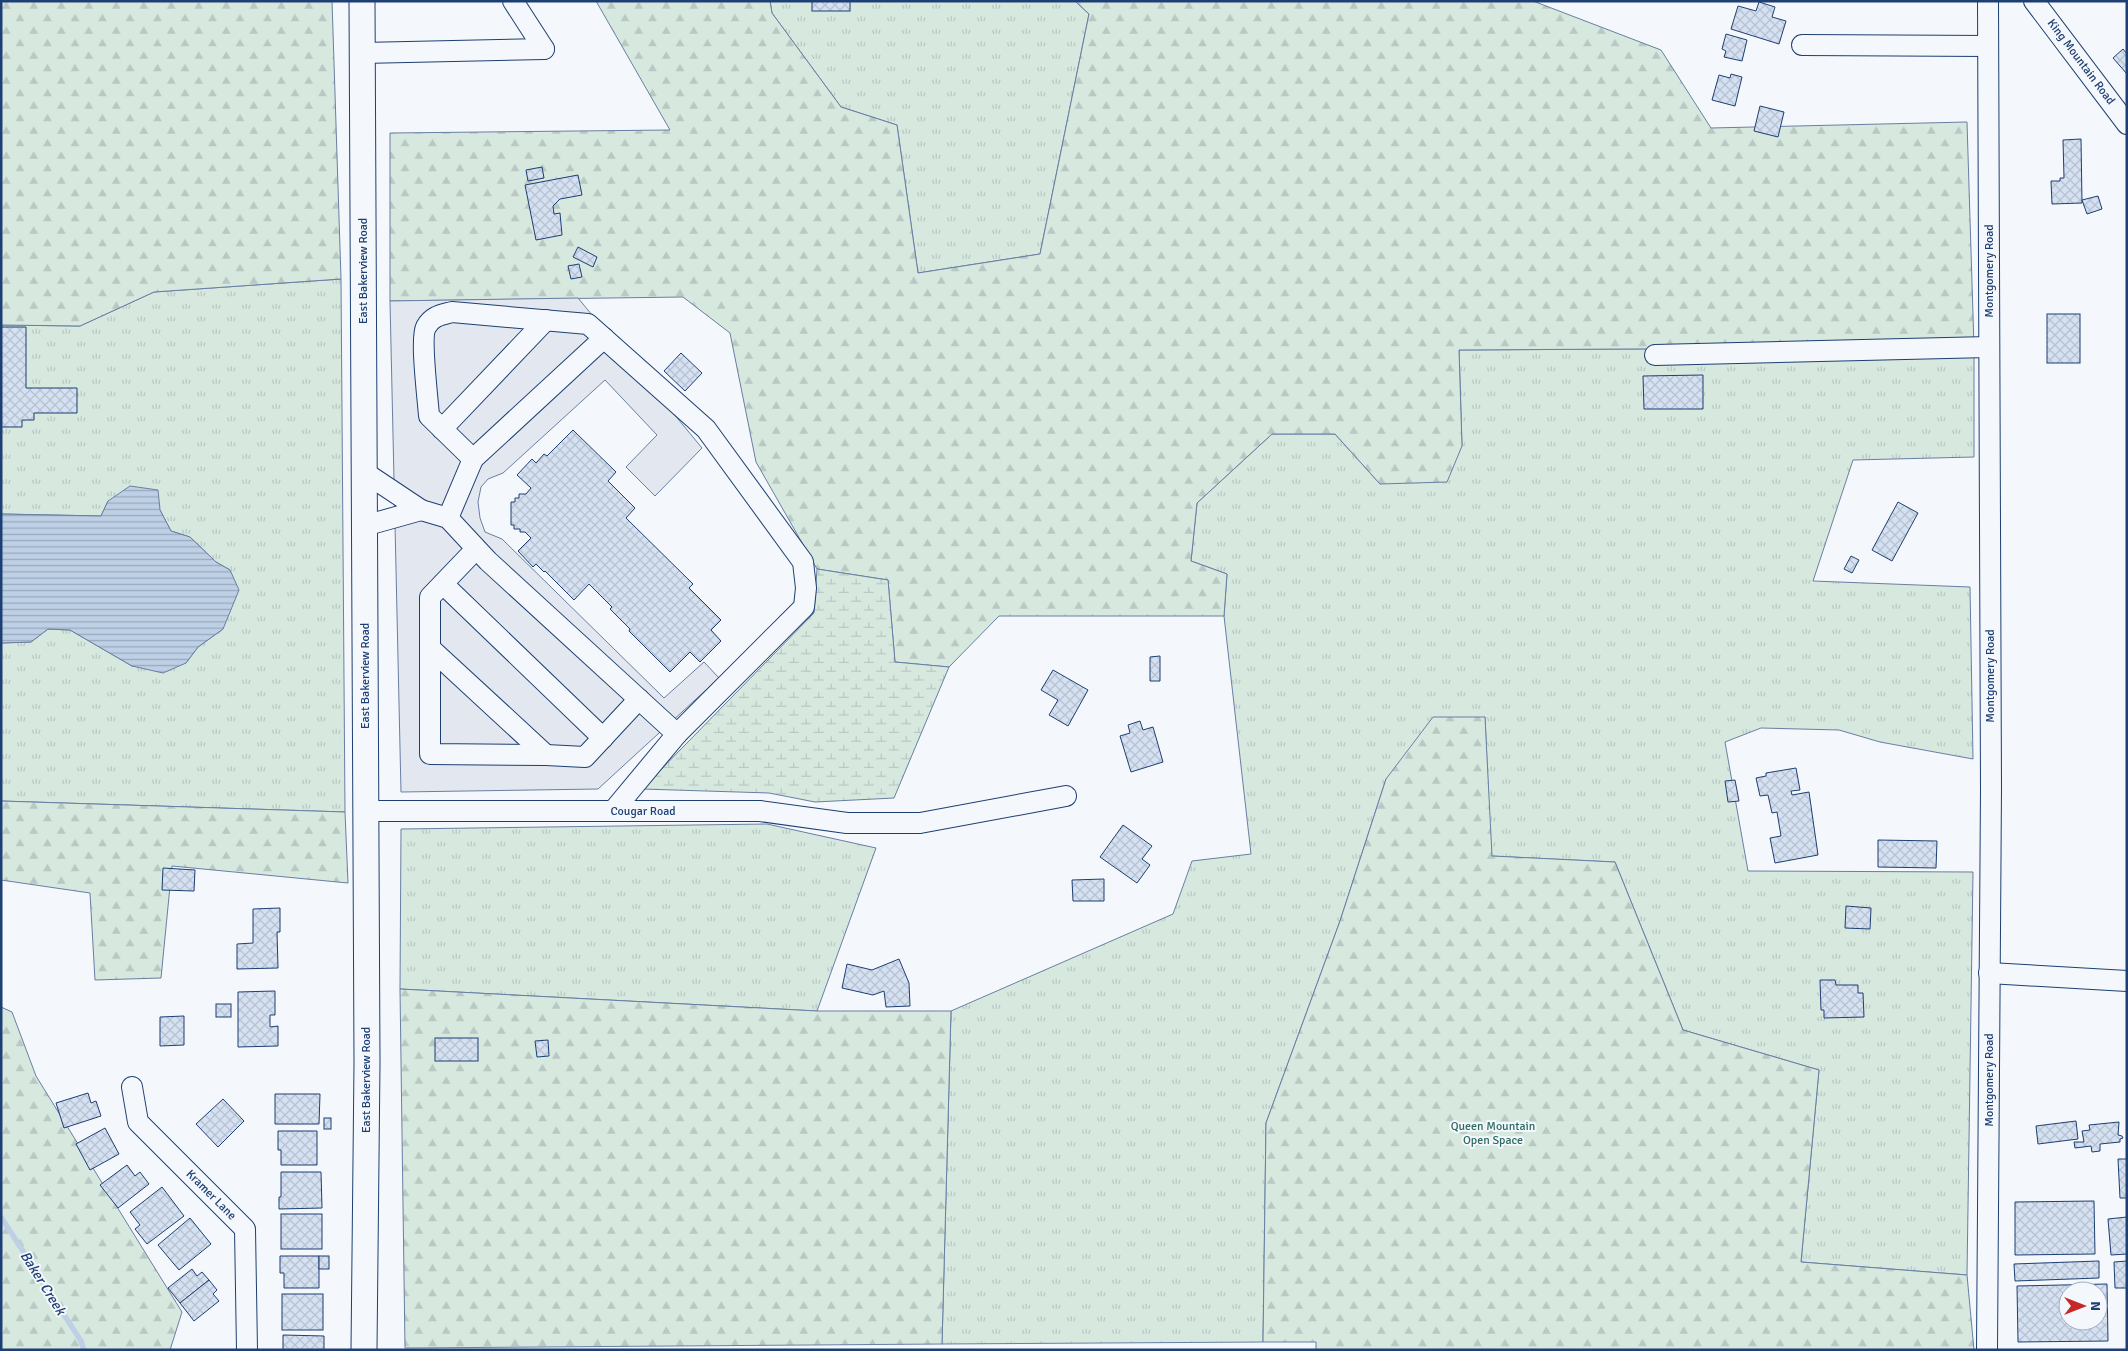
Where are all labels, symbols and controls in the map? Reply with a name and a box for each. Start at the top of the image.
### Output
street label: King Mountain Road [2044,16,2118,108]
street label: East Bakerview Road [356,218,371,324]
street label: Montgomery Road [1982,224,1997,318]
street label: East Bakerview Road [358,623,373,729]
street label: Montgomery Road [1983,629,1998,723]
street label: Cougar Road [610,804,676,819]
street label: East Bakerview Road [359,1027,374,1133]
street label: Montgomery Road [1982,1033,1997,1127]
park label: Queen Mountain Open Space [1451,1119,1535,1148]
street label: Kramer Lane [183,1167,239,1223]
water label: Baker Creek [17,1248,70,1320]
north arrow [2058,1281,2108,1331]
text: N [2087,1301,2104,1311]

